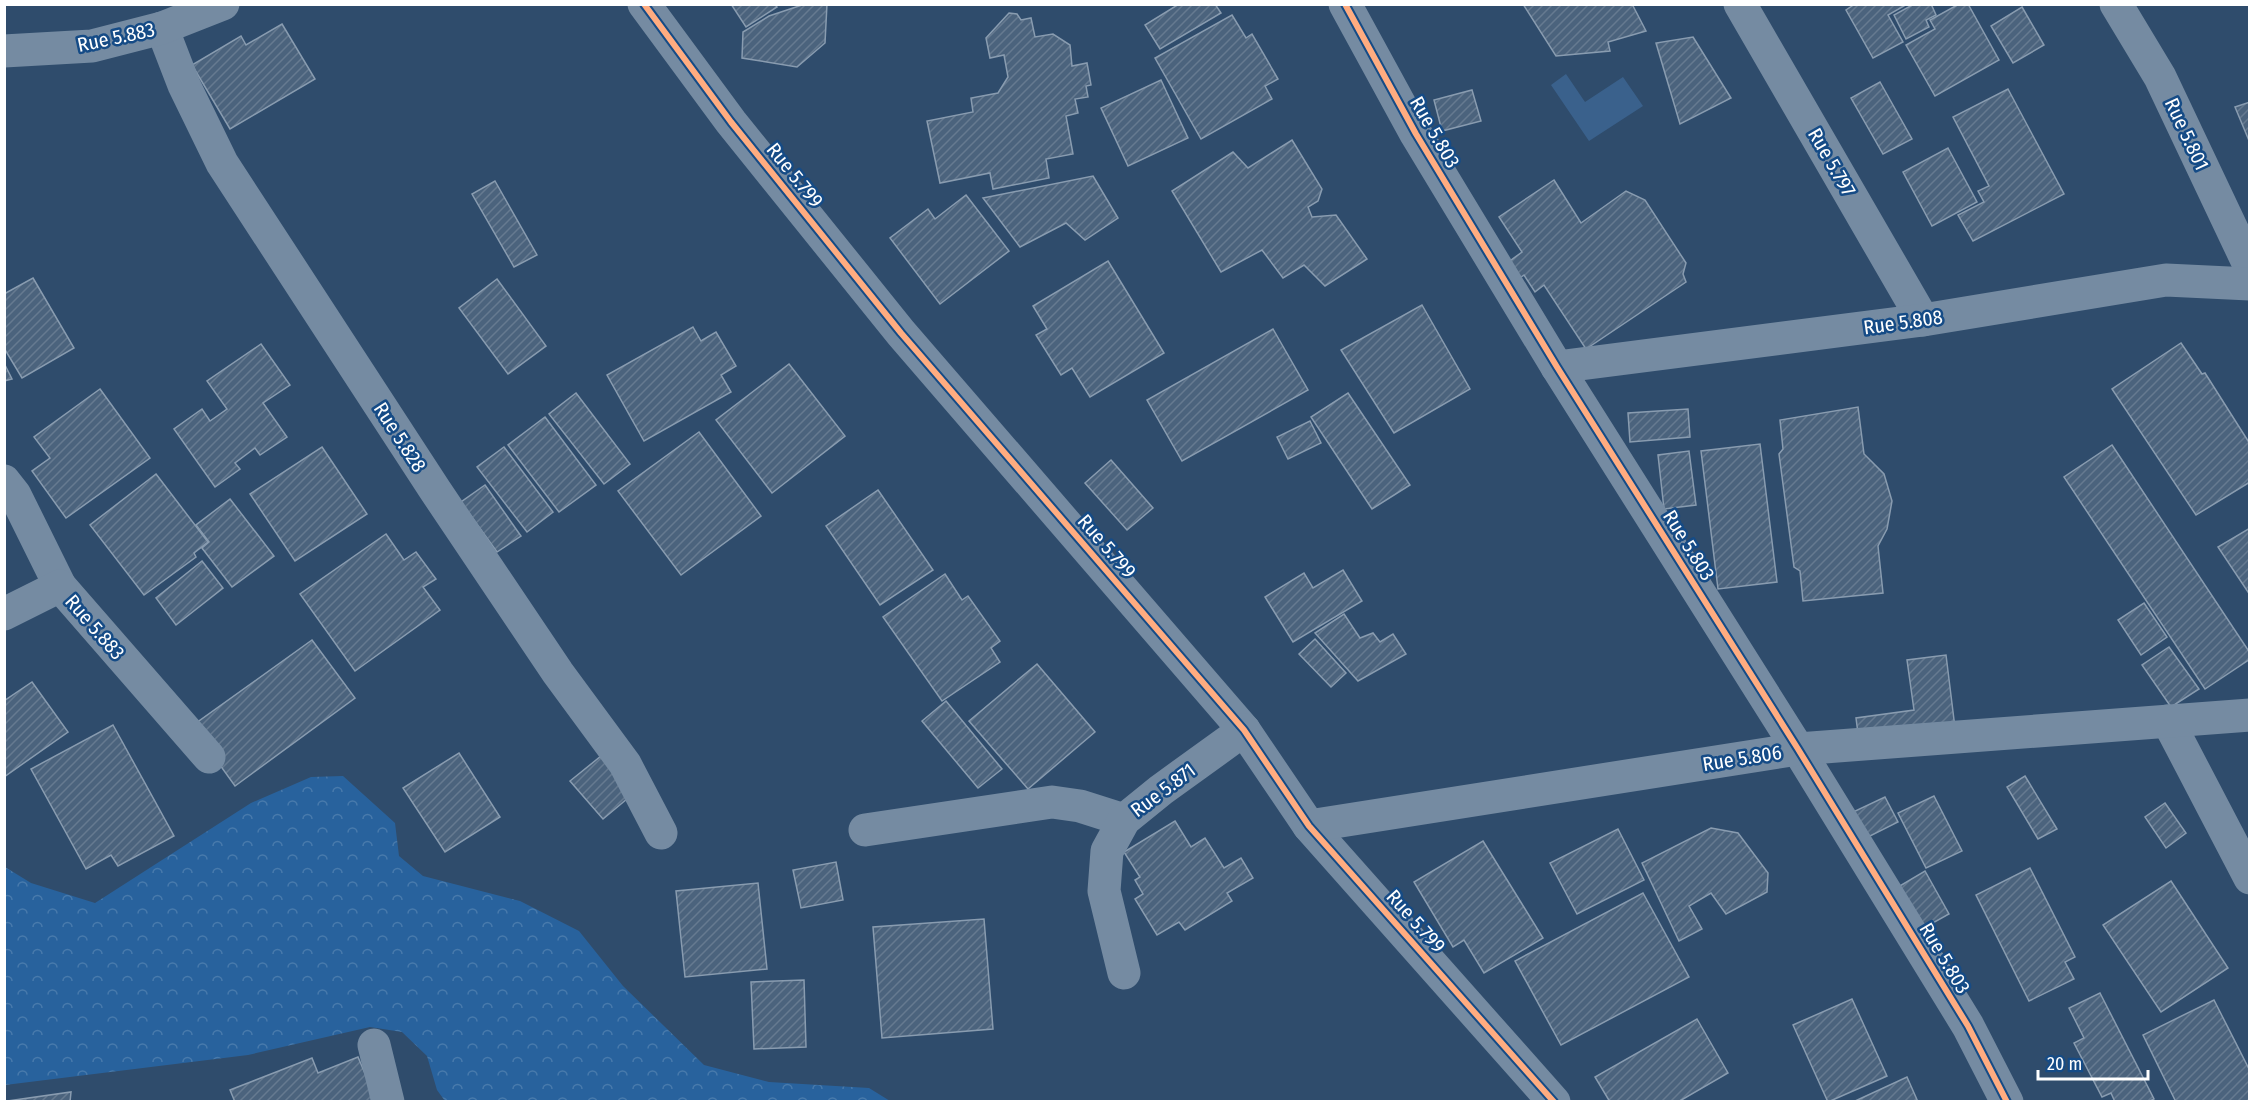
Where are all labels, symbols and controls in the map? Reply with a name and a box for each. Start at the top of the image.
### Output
street label: Rue 5.883 [75,17,157,57]
street label: Rue 5.803 [1405,92,1465,172]
street label: Rue 5.801 [2160,94,2214,174]
street label: Rue 5.797 [1803,124,1861,200]
street label: Rue 5.799 [762,138,828,212]
street label: Rue 5.808 [1862,305,1944,339]
street label: Rue 5.828 [369,398,431,476]
street label: Rue 5.803 [1658,505,1720,585]
street label: Rue 5.799 [1073,509,1141,583]
street label: Rue 5.883 [60,590,130,664]
street label: Rue 5.806 [1701,740,1783,776]
street label: Rue 5.871 [1126,758,1200,822]
street label: Rue 5.799 [1381,885,1451,957]
street label: Rue 5.803 [1914,918,1976,998]
scale bar [2038,1043,2148,1081]
text: 20 m [2047,1053,2082,1075]

